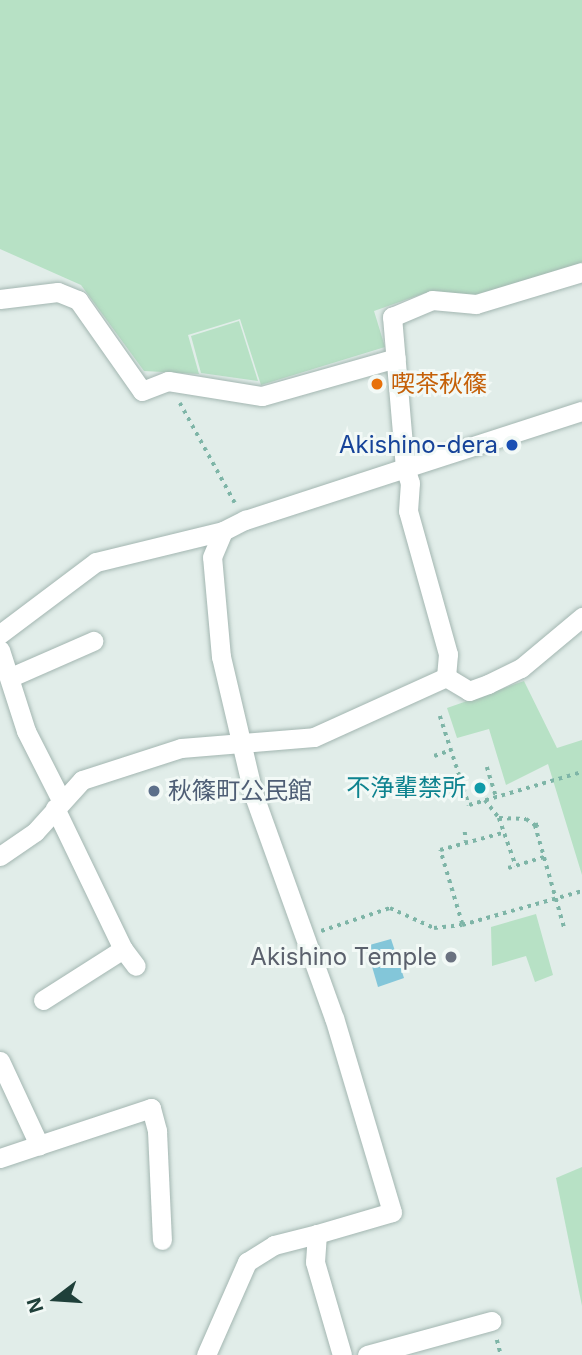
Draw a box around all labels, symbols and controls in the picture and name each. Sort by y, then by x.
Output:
place label: 喫茶秋篠 [391,370,487,398]
marker: 喫茶秋篠 [369,376,385,392]
place label: Akishino-dera [339,431,498,459]
marker: Akishino-dera [504,437,520,453]
place label: 不浄輩禁所 [346,774,466,802]
place label: 秋篠町公民館 [168,777,312,805]
marker: 不浄輩禁所 [472,780,488,796]
marker: 秋篠町公民館 [146,783,162,799]
place label: Akishino Temple [250,943,437,971]
marker: Akishino Temple [443,949,459,965]
north arrow [21,1264,91,1334]
text: N [22,1295,49,1316]

